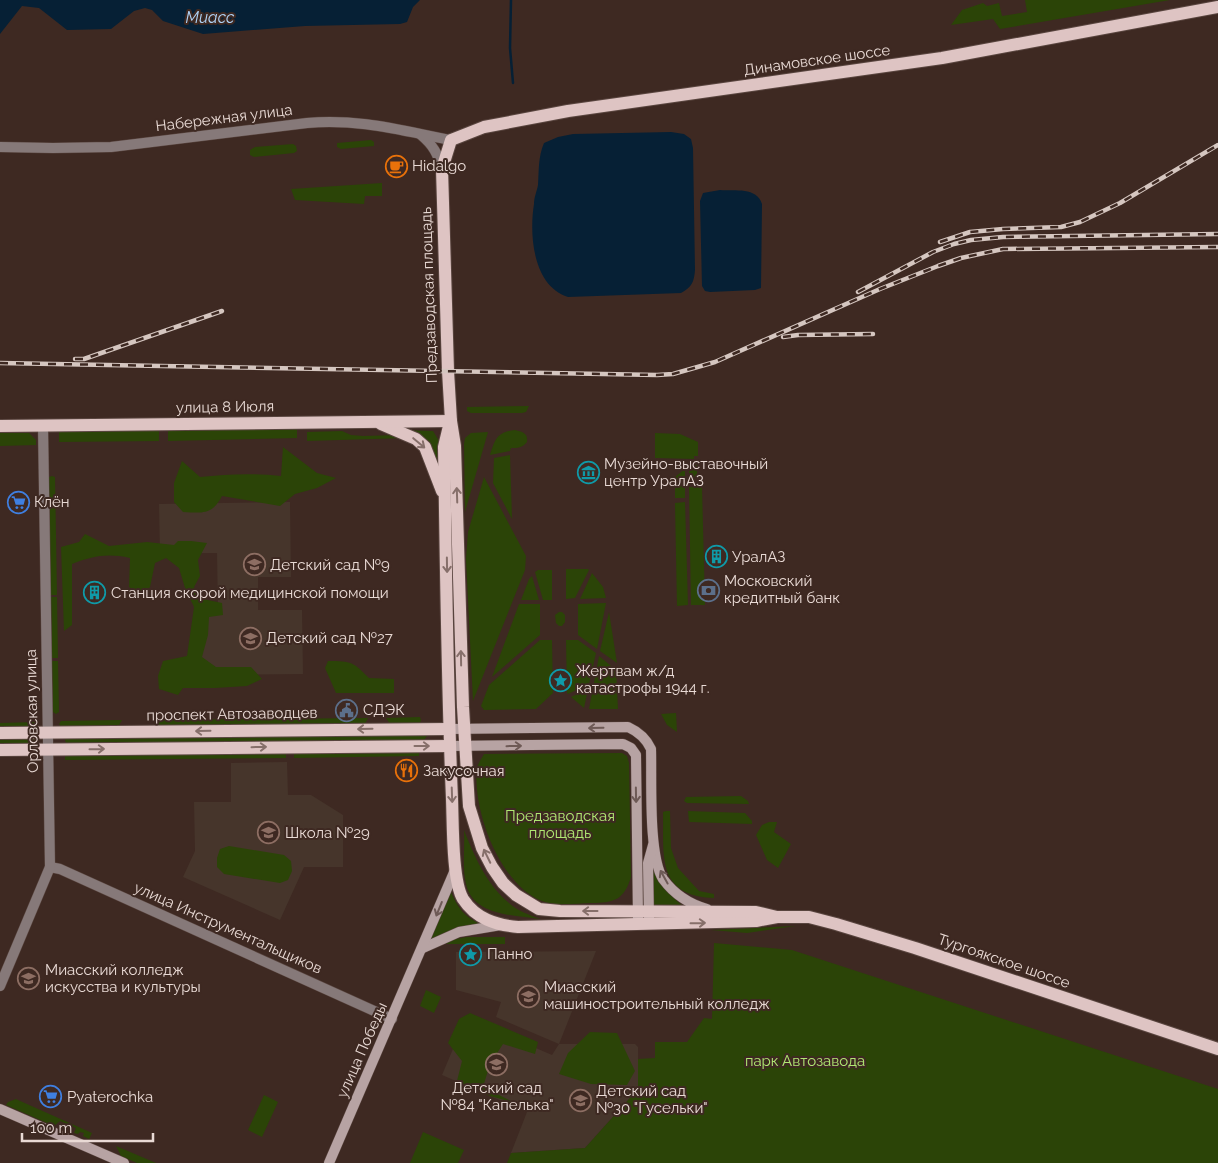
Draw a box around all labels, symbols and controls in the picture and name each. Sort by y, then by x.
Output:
water label: Миасс [186,8,235,27]
street label: Динамовское шоссе [743,41,892,79]
street label: Набережная улица [155,101,293,135]
cafe icon: Hidalgo [384,154,408,178]
place label: Hidalgo [412,157,466,175]
street label: Предзаводская площадь [417,206,441,384]
street label: улица 8 Июля [176,397,274,417]
one-way arrow [413,438,426,449]
place label: Музейно-выставочный центр УралАЗ [604,455,768,490]
museum icon: Музейно-выставочный центр УралАЗ [576,461,600,485]
one-way arrow [452,487,462,504]
supermarket icon: Клён [6,490,30,514]
place label: Клён [34,493,70,511]
building icon: УралАЗ [704,545,728,569]
place label: УралАЗ [732,548,785,566]
school or university icon: Детский сад №9 [242,553,266,577]
place label: Детский сад №9 [270,556,390,574]
one-way arrow [442,557,451,573]
place label: Московский кредитный банк [724,572,840,607]
bank icon: Московский кредитный банк [696,578,720,602]
building icon: Станция скорой медицинской помощи [83,581,107,605]
place label: Станция скорой медицинской помощи [111,584,389,602]
school or university icon: Детский сад №27 [238,626,262,650]
place label: Детский сад №27 [266,629,393,647]
street label: Орловская улица [22,649,42,773]
one-way arrow [457,651,466,667]
place label: Жертвам ж/д катастрофы 1944 г. [576,662,709,697]
place icon: Жертвам ж/д катастрофы 1944 г. [548,668,572,692]
public building icon: СДЭК [335,698,359,722]
place label: СДЭК [363,701,405,719]
street label: проспект Автозаводцев [146,704,318,724]
one-way arrow [588,723,604,733]
one-way arrow [358,724,374,734]
one-way arrow [195,726,212,736]
one-way arrow [413,741,429,751]
one-way arrow [505,741,521,751]
one-way arrow [250,742,267,752]
one-way arrow [88,744,104,754]
restaurant icon: Закусочная [395,759,419,783]
place label: Закусочная [423,762,505,780]
one-way arrow [447,786,457,803]
one-way arrow [631,786,641,803]
park label: Предзаводская площадь [505,807,615,842]
school or university icon: Школа №29 [257,821,281,845]
place label: Школа №29 [285,824,370,842]
one-way arrow [482,849,492,864]
one-way arrow [659,870,669,885]
street label: улица Инструментальщиков [131,878,325,978]
one-way arrow [434,901,443,916]
one-way arrow [582,906,598,916]
one-way arrow [689,918,705,928]
street label: Тургоякское шоссе [935,930,1073,992]
place icon: Панно [459,942,483,966]
place label: Панно [487,945,532,963]
place label: Миасский колледж искусства и культуры [45,961,201,996]
school or university icon: Миасский колледж искусства и культуры [17,967,41,991]
place label: Миасский машиностроительный колледж [544,978,770,1013]
school or university icon: Миасский машиностроительный колледж [516,984,540,1008]
street label: улица Победы [333,999,391,1101]
park label: парк Автозавода [745,1052,865,1070]
school or university icon: Детский сад №84 "Капелька" [485,1053,509,1077]
place label: Детский сад №84 "Капелька" [440,1079,554,1114]
place label: Детский сад №30 "Гусельки" [596,1082,708,1117]
supermarket icon: Pyaterochka [39,1085,63,1109]
place label: Pyaterochka [67,1088,153,1106]
school or university icon: Детский сад №30 "Гусельки" [568,1088,592,1112]
scale bar [22,1110,154,1142]
text: 100 m [30,1119,72,1137]

